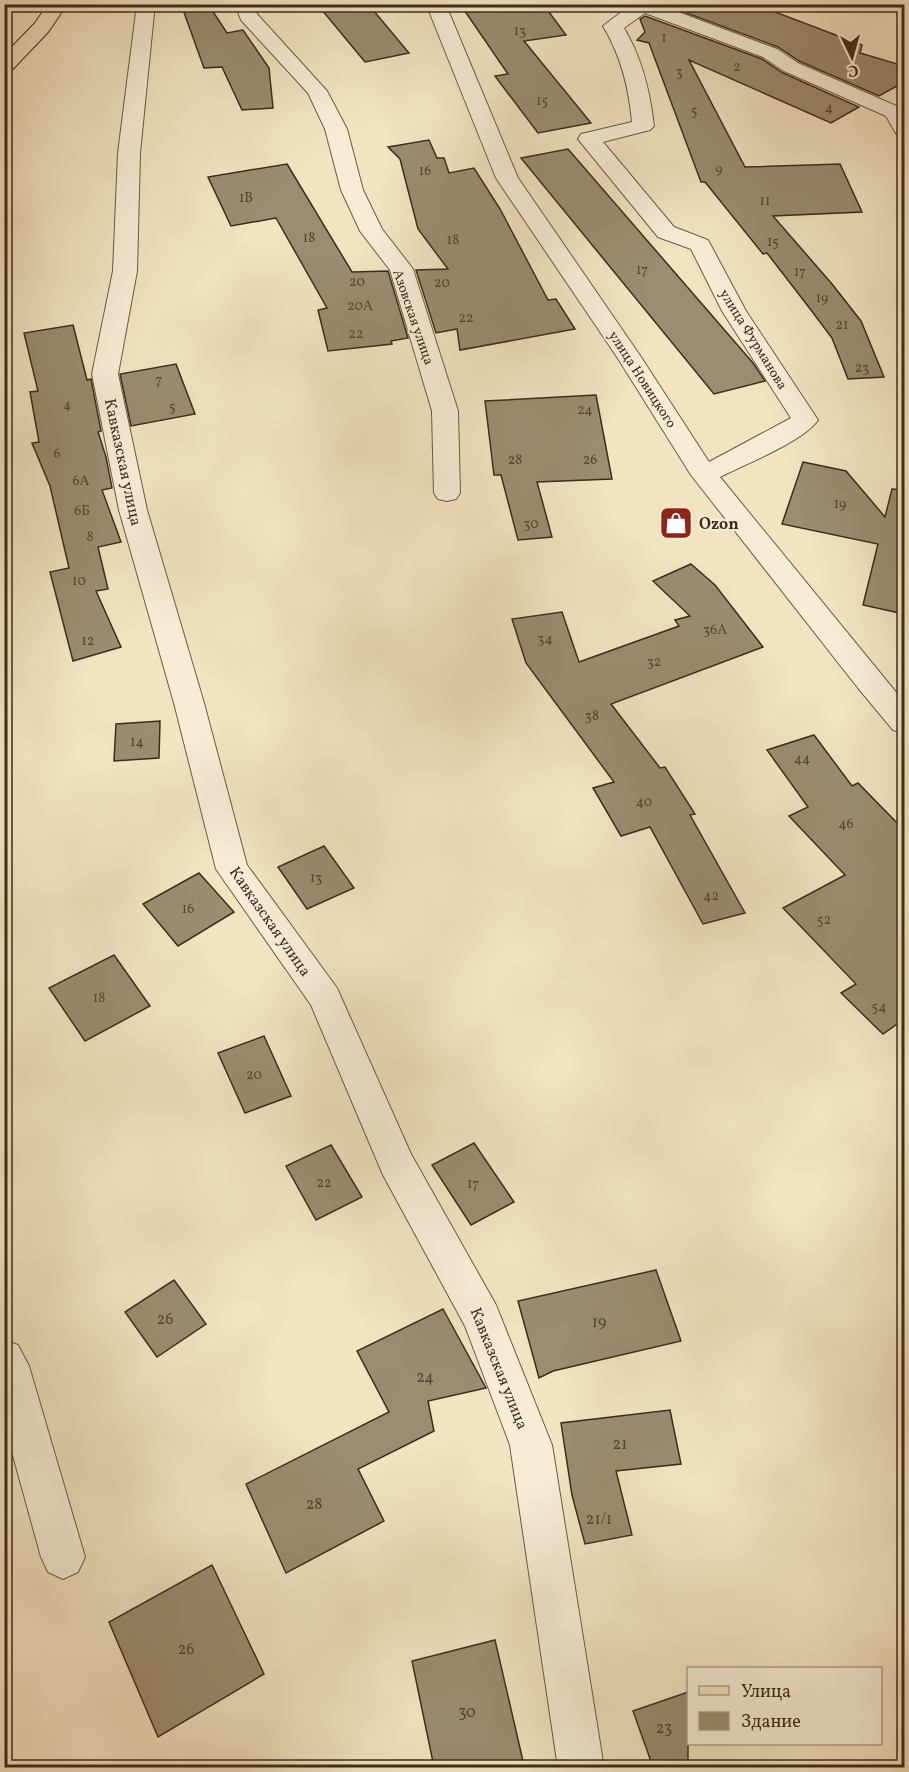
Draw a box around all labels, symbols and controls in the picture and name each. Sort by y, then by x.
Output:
house number: 13 [514,22,526,41]
north arrow [822,27,882,87]
house number: 1 [661,29,667,48]
house number: 2 [733,58,741,77]
text: С [847,59,859,81]
house number: 3 [675,63,683,82]
house number: 15 [536,92,548,111]
house number: 4 [825,99,833,118]
house number: 5 [691,102,697,121]
house number: 9 [715,160,723,179]
house number: 16 [419,162,431,181]
house number: 1В [239,189,253,208]
house number: 11 [760,192,770,211]
house number: 18 [303,229,315,248]
house number: 18 [447,231,459,250]
house number: 15 [767,233,779,252]
house number: 17 [636,261,648,280]
house number: 17 [794,263,806,282]
street label: Азовская улица [387,267,438,368]
house number: 20 [349,273,365,292]
house number: 20 [434,274,450,293]
street label: улица Фурманова [714,286,791,394]
house number: 19 [816,289,828,308]
house number: 20А [347,297,373,316]
house number: 22 [458,309,474,328]
house number: 21 [836,316,848,335]
house number: 22 [348,325,364,344]
street label: улица Новицкого [603,328,680,432]
house number: 23 [855,359,869,378]
house number: 7 [156,371,163,390]
house number: 4 [63,396,71,415]
street label: Кавказская улица [98,397,146,528]
house number: 5 [169,398,175,417]
house number: 24 [577,401,593,420]
house number: 6 [53,445,61,464]
house number: 28 [508,451,522,470]
house number: 26 [583,451,597,470]
house number: 6А [73,472,90,491]
house number: 19 [834,495,846,514]
house number: 6Б [74,502,90,521]
shop icon: Ozon [658,505,694,541]
place label: Ozon [699,514,739,536]
house number: 30 [523,515,539,534]
house number: 8 [86,528,94,547]
house number: 10 [72,572,86,591]
house number: 36А [703,621,727,640]
house number: 34 [537,630,553,649]
house number: 12 [82,632,94,651]
house number: 32 [647,653,661,672]
house number: 38 [585,707,599,726]
house number: 14 [130,733,144,752]
house number: 44 [794,750,810,769]
house number: 40 [636,793,652,812]
house number: 46 [838,815,854,834]
street label: Кавказская улица [223,863,316,982]
house number: 13 [310,869,322,888]
house number: 42 [703,887,719,906]
house number: 16 [182,900,194,919]
house number: 52 [817,911,831,930]
house number: 18 [93,989,105,1008]
house number: 54 [871,998,887,1017]
house number: 20 [246,1066,262,1085]
house number: 22 [316,1174,332,1193]
house number: 17 [467,1175,479,1194]
street label: Кавказская улица [464,1305,533,1433]
house number: 26 [157,1309,173,1331]
house number: 19 [592,1312,606,1334]
house number: 24 [416,1367,434,1389]
house number: 21 [613,1434,627,1456]
house number: 28 [306,1494,322,1516]
house number: 21/1 [586,1509,612,1531]
house number: 26 [178,1639,194,1661]
legend [687,1667,882,1745]
text: Улица [741,1680,791,1705]
house number: 30 [458,1702,476,1724]
text: Здание [741,1710,801,1735]
house number: 23 [656,1718,672,1740]

